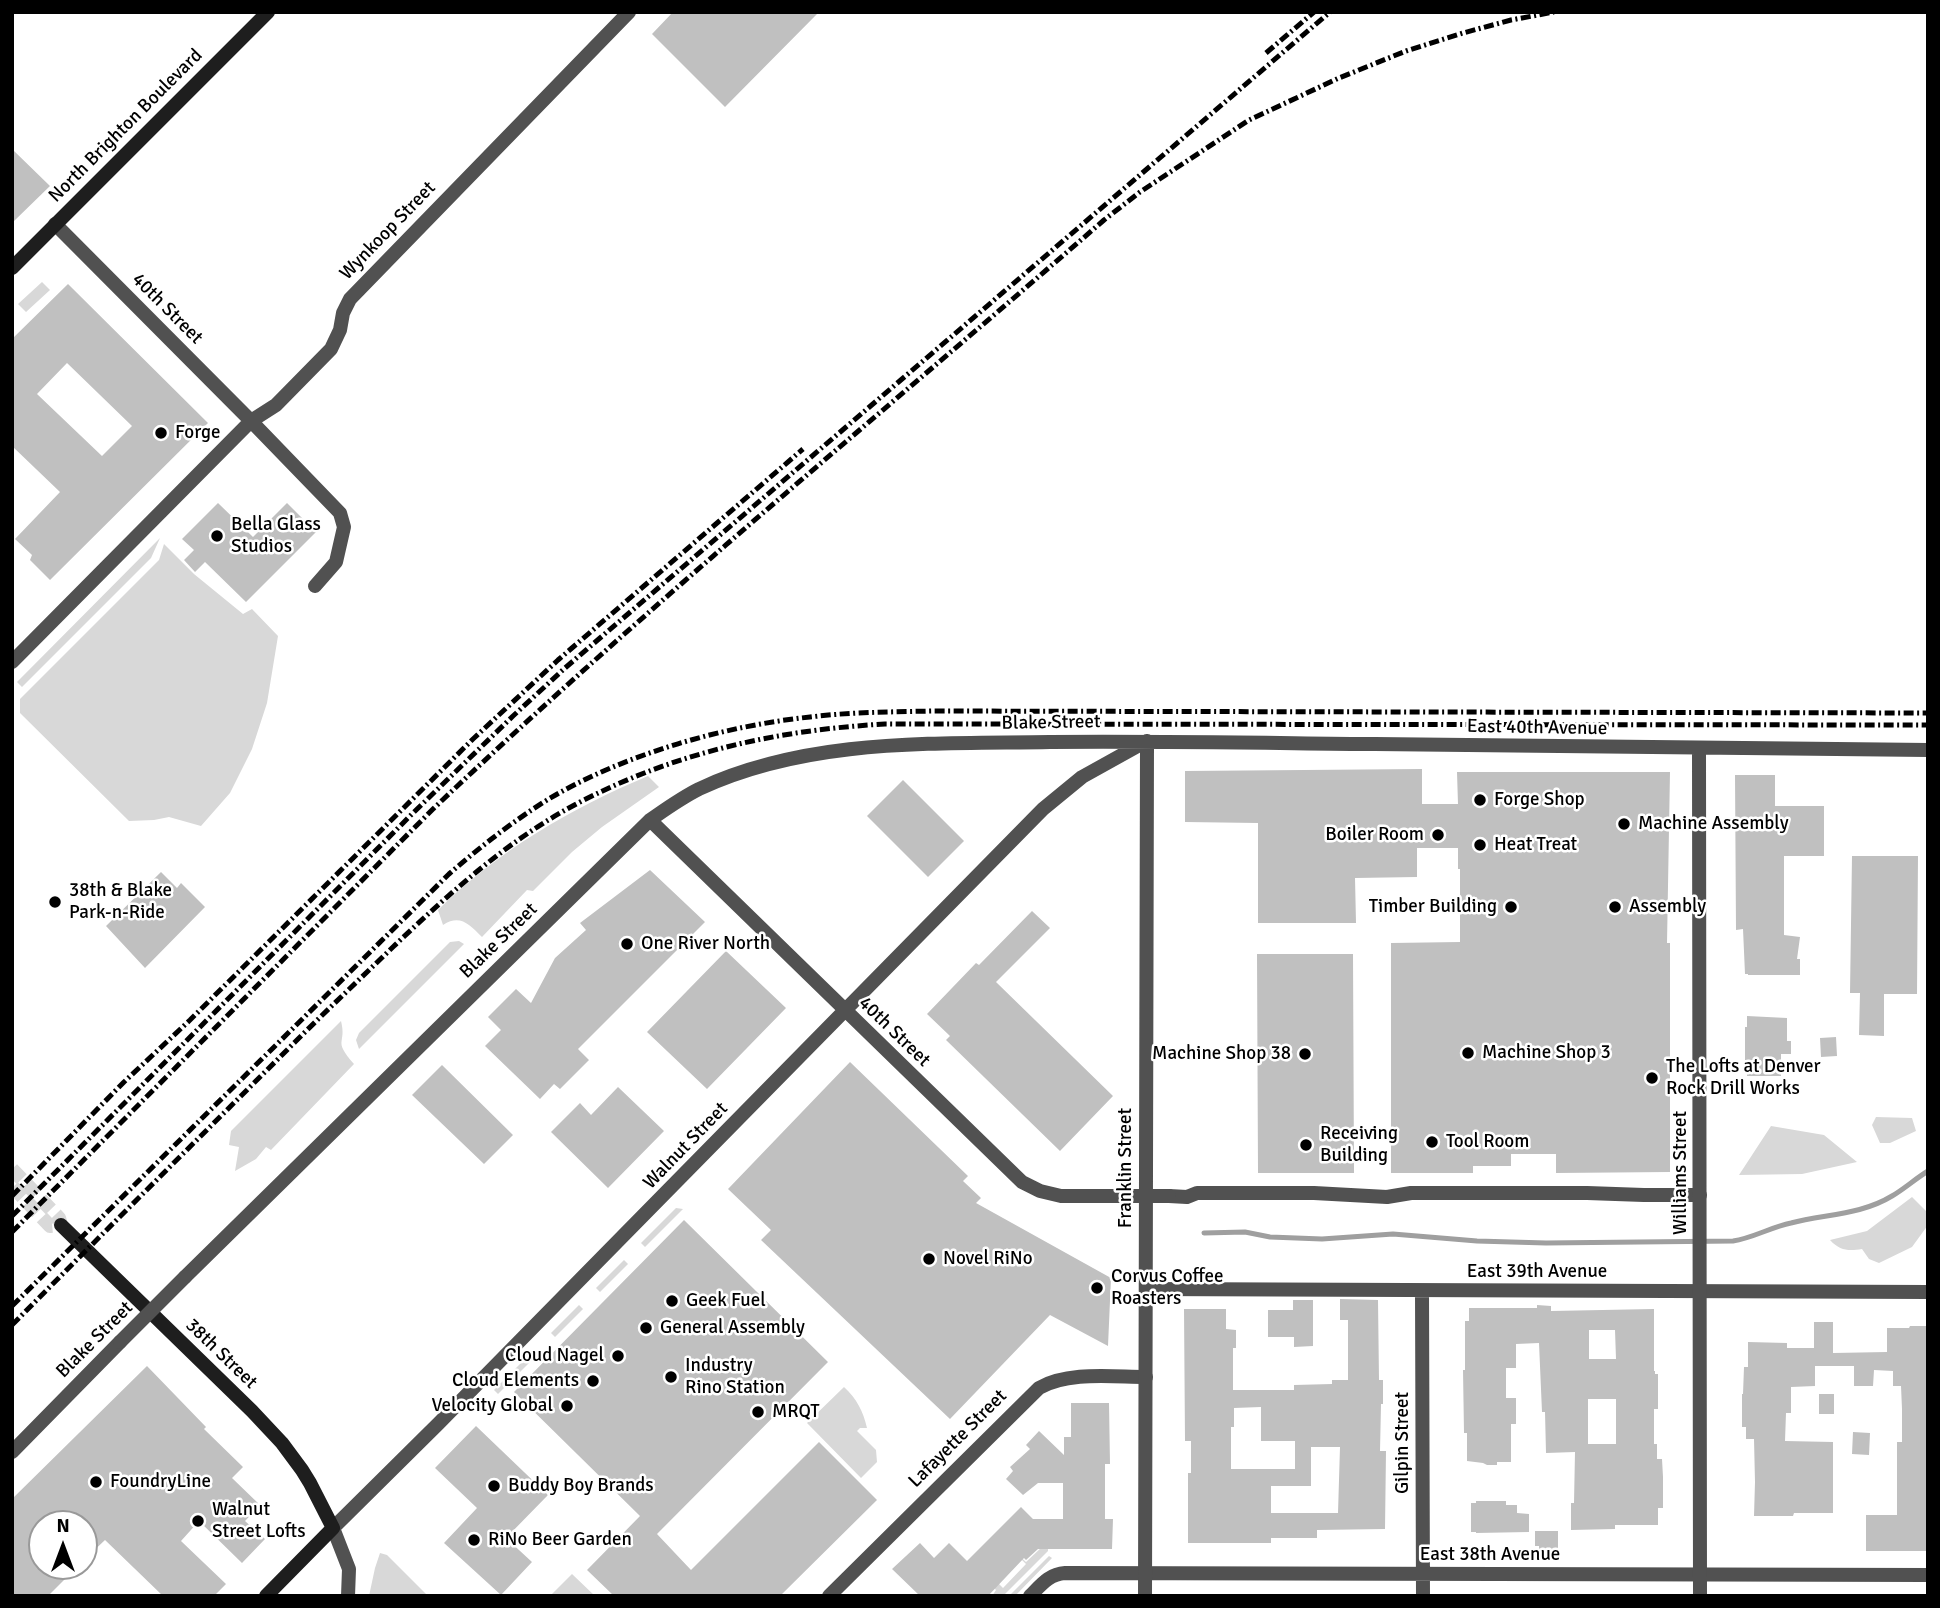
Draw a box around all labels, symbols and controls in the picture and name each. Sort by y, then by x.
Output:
street label: North Brighton Boulevard [44,44,208,208]
street label: Wynkoop Street [335,177,441,285]
street label: 40th Street [127,269,207,349]
place label: Forge [175,422,221,444]
marker: Forge [153,425,169,441]
place label: Bella Glass Studios [231,514,321,558]
marker: Bella Glass Studios [209,528,225,544]
street label: Blake Street [1001,711,1101,735]
street label: East 40th Avenue [1467,715,1607,741]
place label: Forge Shop [1494,789,1585,811]
marker: Forge Shop [1472,792,1488,808]
place label: Machine Assembly [1638,813,1789,835]
marker: Machine Assembly [1616,816,1632,832]
place label: Boiler Room [1325,824,1424,846]
marker: Boiler Room [1430,827,1446,843]
place label: Heat Treat [1494,834,1577,856]
marker: Heat Treat [1472,837,1488,853]
place label: 38th & Blake Park-n-Ride [69,880,172,924]
marker: 38th & Blake Park-n-Ride [47,894,63,910]
place label: Timber Building [1369,896,1497,918]
place label: Assembly [1629,896,1706,918]
street label: Blake Street [455,898,543,984]
marker: Timber Building [1503,899,1519,915]
marker: Assembly [1607,899,1623,915]
place label: One River North [641,933,770,955]
marker: One River North [619,936,635,952]
street label: 40th Street [853,992,935,1072]
place label: Machine Shop 3 [1482,1042,1611,1064]
place label: Machine Shop 38 [1152,1043,1291,1065]
marker: Machine Shop 3 [1460,1045,1476,1061]
marker: Machine Shop 38 [1297,1046,1313,1062]
place label: The Lofts at Denver Rock Drill Works [1666,1056,1821,1100]
marker: The Lofts at Denver Rock Drill Works [1644,1070,1660,1086]
street label: Walnut Street [639,1098,733,1194]
street label: Franklin Street [1115,1108,1137,1228]
street label: Williams Street [1670,1111,1692,1235]
place label: Receiving Building [1320,1123,1398,1167]
place label: Tool Room [1446,1131,1529,1153]
marker: Tool Room [1424,1134,1440,1150]
marker: Receiving Building [1298,1137,1314,1153]
place label: Novel RiNo [943,1248,1033,1270]
marker: Novel RiNo [921,1251,937,1267]
street label: East 39th Avenue [1467,1261,1607,1283]
place label: Corvus Coffee Roasters [1111,1266,1223,1310]
marker: Corvus Coffee Roasters [1089,1280,1105,1296]
place label: Geek Fuel [686,1290,766,1312]
marker: Geek Fuel [664,1293,680,1309]
street label: Blake Street [52,1297,138,1383]
street label: 38th Street [180,1314,262,1394]
place label: General Assembly [660,1317,805,1339]
marker: General Assembly [638,1320,654,1336]
place label: Cloud Nagel [505,1345,604,1367]
marker: Cloud Nagel [610,1348,626,1364]
place label: Industry Rino Station [685,1355,785,1399]
marker: Industry Rino Station [663,1369,679,1385]
place label: Cloud Elements [452,1370,579,1392]
marker: Cloud Elements [585,1373,601,1389]
street label: Lafayette Street [904,1385,1012,1493]
street label: Gilpin Street [1392,1392,1414,1494]
place label: Velocity Global [432,1395,553,1417]
marker: Velocity Global [559,1398,575,1414]
place label: MRQT [772,1401,820,1423]
marker: MRQT [750,1404,766,1420]
place label: FoundryLine [110,1471,211,1493]
marker: FoundryLine [88,1474,104,1490]
place label: Buddy Boy Brands [508,1475,654,1497]
marker: Buddy Boy Brands [486,1478,502,1494]
place label: Walnut Street Lofts [212,1499,306,1543]
north arrow [28,1510,98,1580]
marker: Walnut Street Lofts [190,1513,206,1529]
text: N [56,1514,70,1538]
place label: RiNo Beer Garden [488,1529,632,1551]
marker: RiNo Beer Garden [466,1532,482,1548]
street label: East 38th Avenue [1420,1544,1560,1566]

